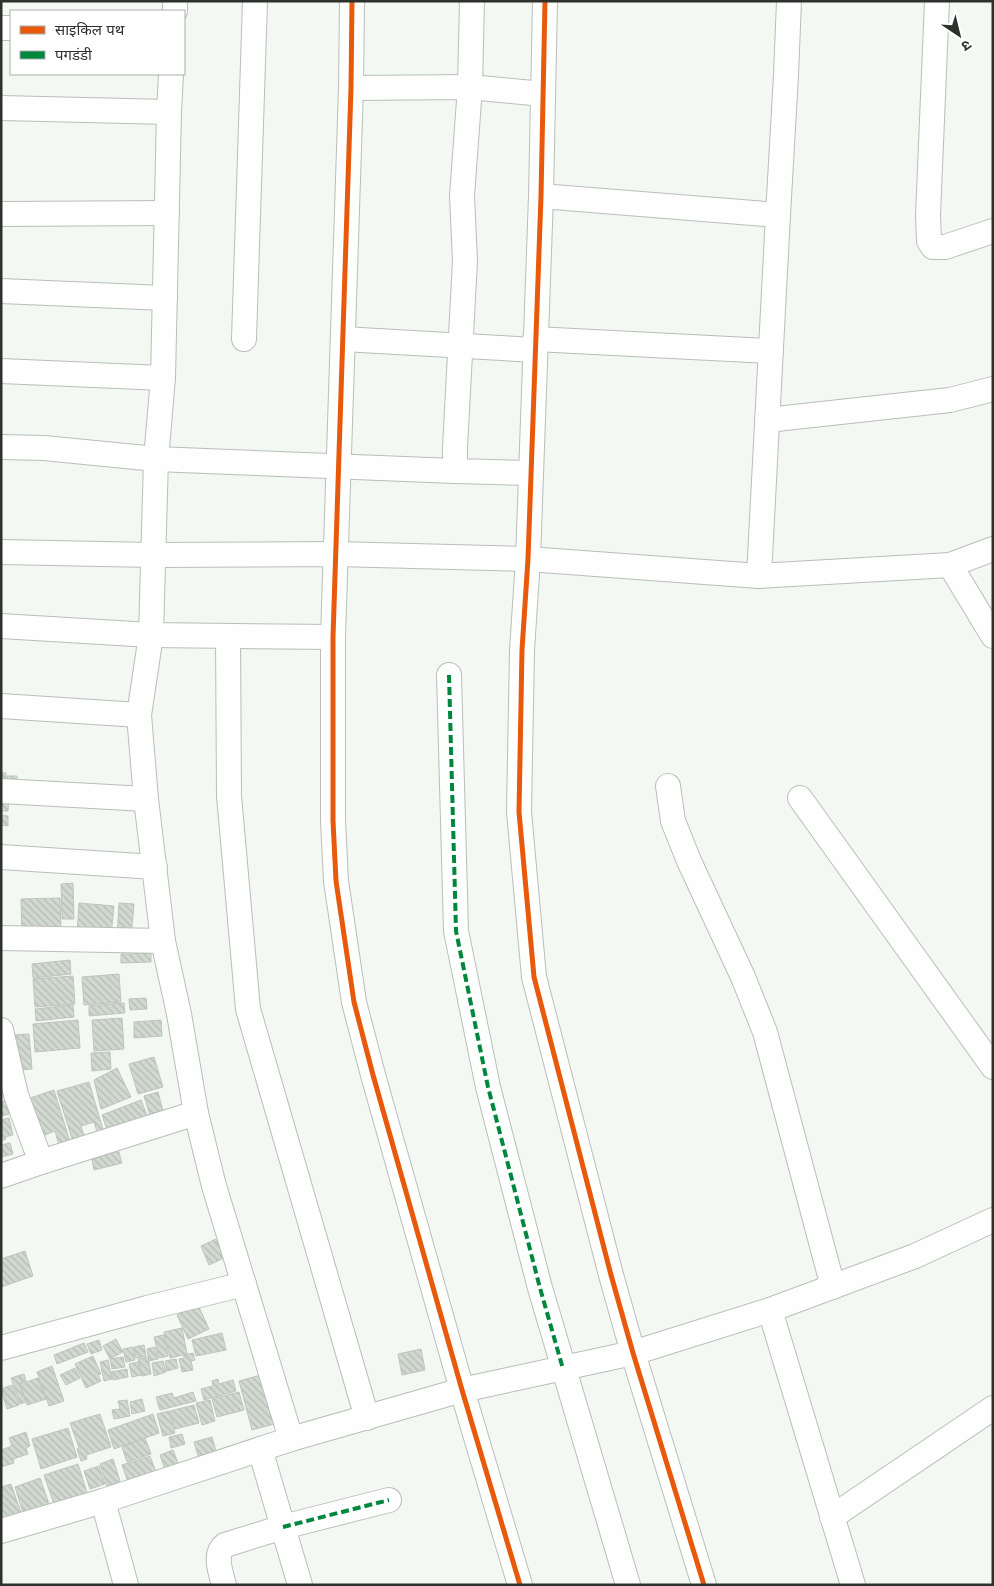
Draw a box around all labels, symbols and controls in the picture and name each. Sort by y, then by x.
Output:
legend [10,10,185,75]
north arrow [934,10,984,60]
text: साइकिल पथ [55,21,125,38]
text: उ [958,37,974,55]
text: पगडंडी [55,46,93,63]

